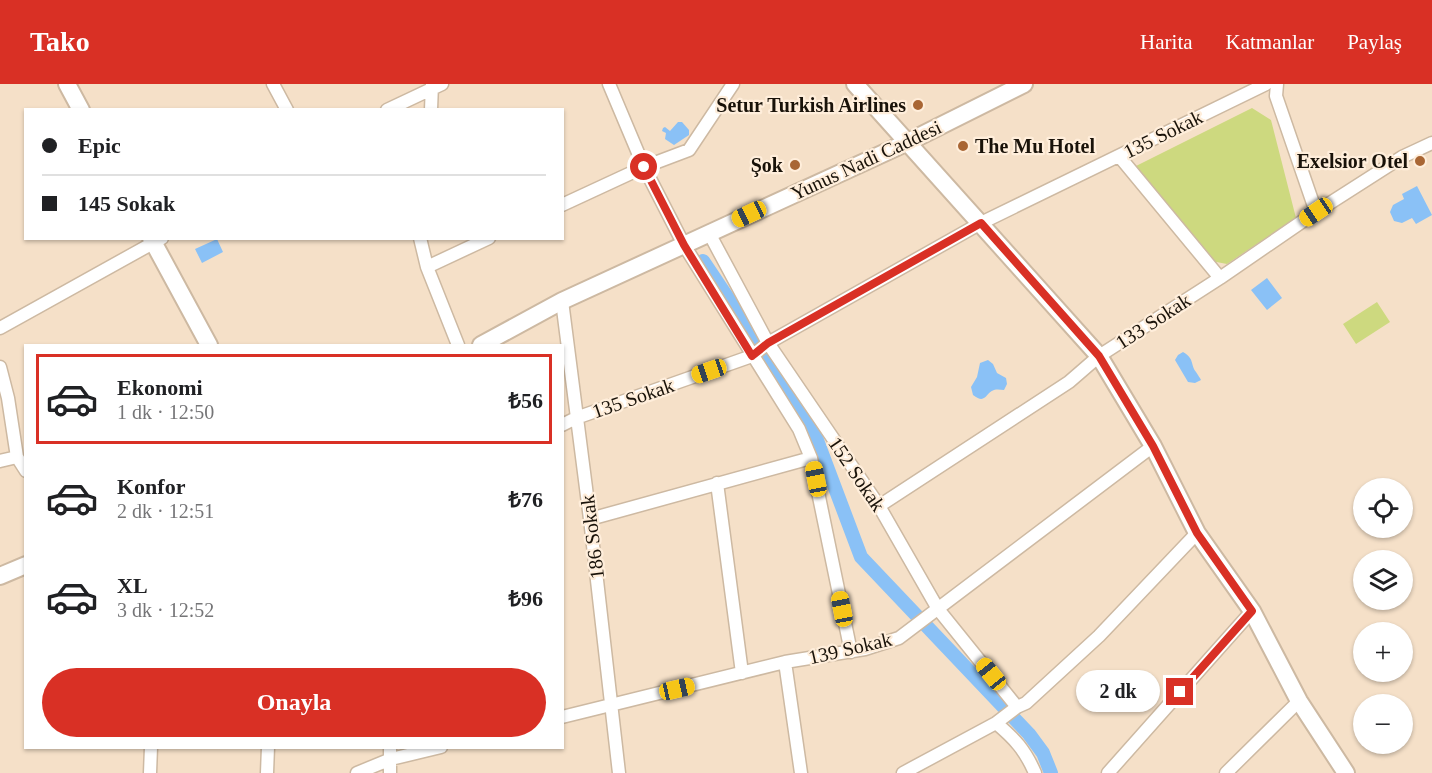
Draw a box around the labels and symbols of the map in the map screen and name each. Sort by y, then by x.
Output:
place label: Setur Turkish Airlines [716,94,906,116]
marker: Setur Turkish Airlines [911,98,925,112]
street label: 135 Sokak [1120,105,1206,163]
street label: Yunus Nadi Caddesi [787,115,945,204]
place label: The Mu Hotel [975,135,1095,157]
marker: The Mu Hotel [956,139,970,153]
place label: Exelsior Otel [1297,150,1408,172]
route start [630,153,657,180]
place label: Şok [751,154,784,177]
marker: Exelsior Otel [1413,154,1427,168]
marker: Şok [788,158,802,172]
car [1296,194,1336,230]
car [729,198,769,230]
street label: 133 Sokak [1111,289,1195,353]
car [689,357,729,385]
street label: 135 Sokak [589,374,677,422]
street label: 152 Sokak [824,433,890,515]
car [804,460,828,498]
street label: 186 Sokak [576,493,608,581]
car [830,590,854,628]
street label: 139 Sokak [806,628,894,668]
car [973,654,1009,694]
callout: 2 dk [1075,671,1159,713]
car [657,676,697,702]
route end [1166,678,1193,705]

